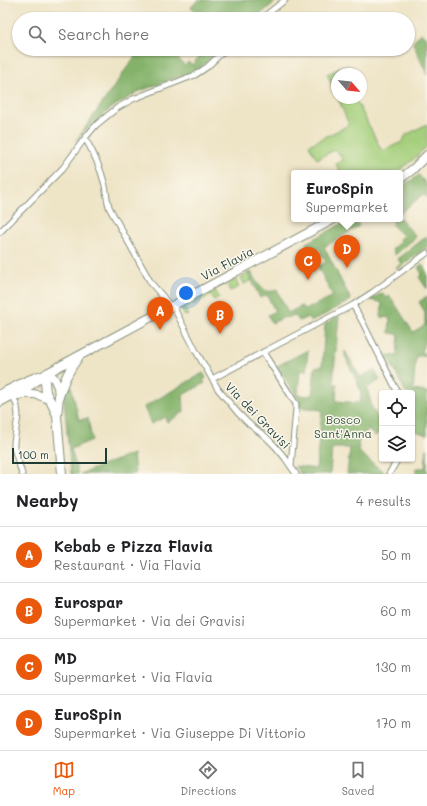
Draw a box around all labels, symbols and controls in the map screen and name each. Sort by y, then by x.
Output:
search box [12,12,415,56]
icon: search [26,23,48,45]
text: Search here [58,24,149,44]
north arrow [331,68,367,104]
popup [291,170,403,222]
text: EuroSpin [306,178,373,198]
text: Supermarket [306,198,388,215]
pin: D [334,235,360,268]
street label: Via Flavia [198,242,256,284]
pin: C [295,247,321,280]
your location [176,283,196,303]
pin: A [147,297,173,330]
pin: B [207,301,233,334]
street label: Via dei Gravisi [222,378,294,452]
map controls [379,390,415,462]
button: locate [379,390,415,426]
park label: Bosco Sant'Anna [314,411,372,441]
button: layers [379,426,415,462]
scale bar [12,446,107,465]
text: 100 m [18,447,49,462]
text: Nearby [16,489,78,511]
text: 4 results [356,492,411,509]
text: Kebab e Pizza Flavia [54,536,213,556]
text: A [24,546,34,563]
text: 50 m [381,546,411,563]
text: Restaurant · Via Flavia [54,556,201,573]
text: Eurospar [54,592,123,612]
text: B [25,602,33,619]
text: 60 m [381,602,411,619]
text: Supermarket · Via dei Gravisi [54,612,245,629]
text: MD [54,648,77,668]
text: C [24,658,34,675]
text: 130 m [375,658,411,675]
text: Supermarket · Via Flavia [54,668,213,685]
text: EuroSpin [54,704,122,724]
text: D [24,714,34,731]
text: 170 m [375,714,411,731]
text: Supermarket · Via Giuseppe Di Vittorio [54,724,305,741]
tab: Map [53,759,75,798]
tab: Directions [180,759,236,798]
tab: Saved [342,759,374,798]

